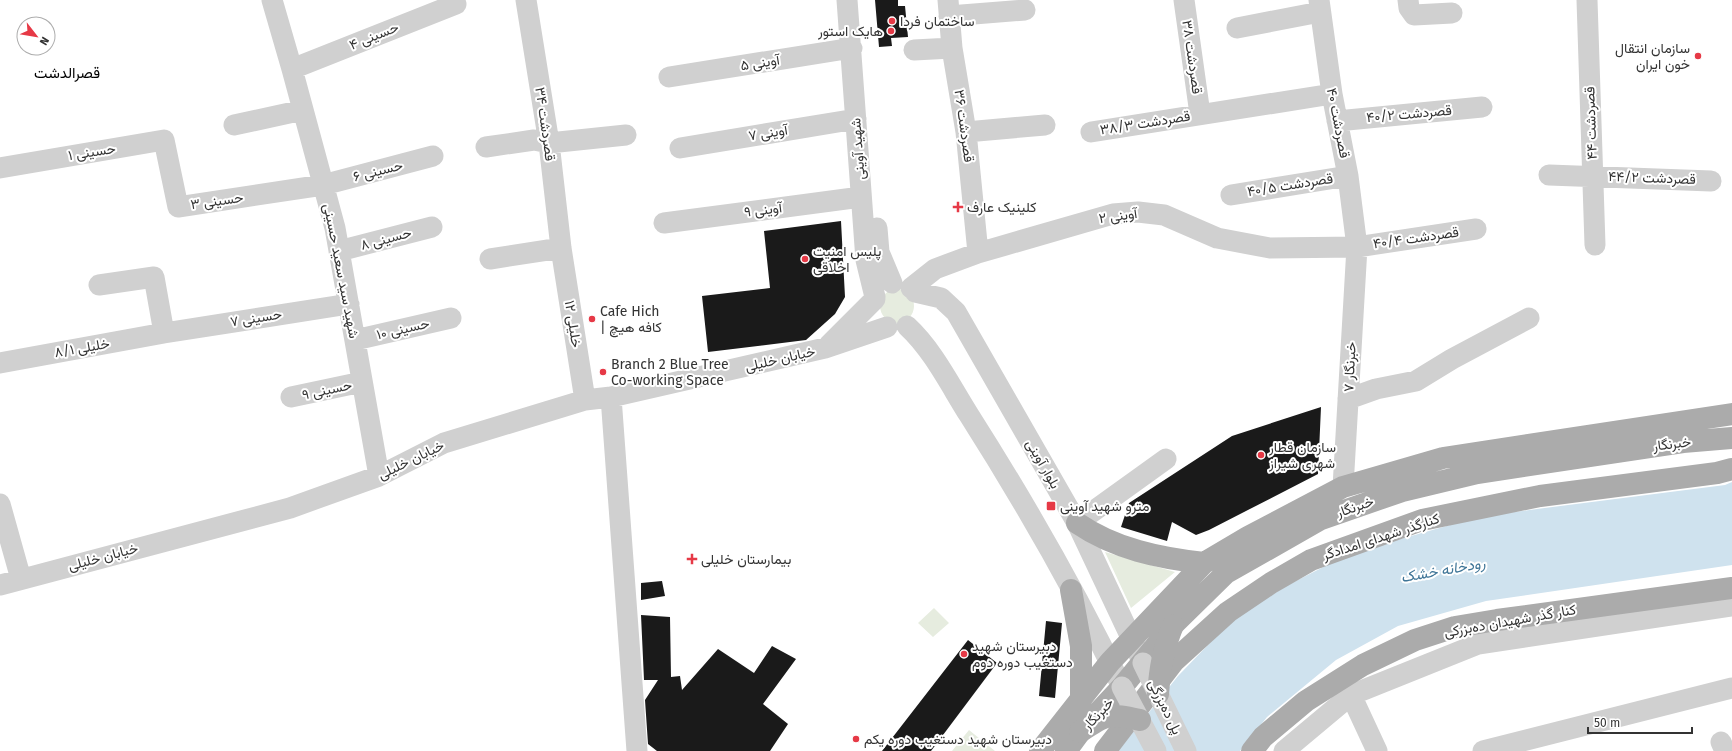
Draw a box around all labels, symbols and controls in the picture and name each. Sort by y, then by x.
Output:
place label: ساختمان فردا [900,13,975,30]
north arrow [16,16,56,56]
marker: ساختمان فردا [887,16,897,26]
street label: ۴ حسینی [347,18,401,54]
street label: ۳۸ قصردشت [1178,19,1206,95]
place label: هایک استور [817,23,883,40]
marker: هایک استور [886,26,896,36]
text: N [37,34,52,47]
place label: سازمان انتقال خون ایران [1615,40,1690,73]
street label: ۵ آوینی [739,51,783,74]
marker: سازمان انتقال خون ایران [1693,51,1703,61]
district label: قصرالدشت [34,64,100,82]
street label: قصردشت ۳۴ [531,86,559,162]
street label: ۴۰ قصردشت [1323,86,1353,160]
street label: ۴۴ قصردشت [1581,86,1601,160]
street label: ۳۶ قصردشت [950,89,978,163]
street label: ۴۰/۲ قصردشت [1366,102,1452,126]
street label: ۳۸/۳ قصردشت [1099,107,1191,139]
street label: شهید آوینی [847,118,869,180]
street label: ۷ آوینی [747,121,791,144]
street label: ۱ حسینی [67,140,117,164]
street label: ۶ حسینی [351,157,405,185]
street label: ۴۴/۲ قصردشت [1608,168,1696,188]
street label: ۴۰/۵ قصردشت [1246,170,1334,200]
street label: ۳ حسینی [190,189,244,213]
street label: ۹ آوینی [743,199,785,221]
place label: کلینیک عارف [967,199,1036,216]
marker: کلینیک عارف [952,201,964,213]
street label: شهید سید سعید حسینی [320,202,362,340]
street label: ۲ آوینی [1098,205,1140,227]
street label: ۸ حسینی [359,224,413,254]
street label: ۴۰/۴ قصردشت [1372,224,1460,252]
place label: پلیس امنیت اخلاقی [813,243,881,276]
marker: پلیس امنیت اخلاقی [800,254,810,264]
street label: ۱۲ خلیلی [561,299,585,349]
place label: Cafe Hich | کافه هیچ [600,303,662,338]
street label: ۷ حسینی [229,306,283,330]
marker: Cafe Hich | کافه هیچ [587,314,597,324]
street label: ۱۰ حسینی [375,315,431,343]
street label: ۸/۱ خلیلی [53,335,111,361]
street label: ۷ خبرنگار [1340,341,1360,393]
street label: خیابان خلیلی [743,343,817,375]
place label: Branch 2 Blue Tree Co-working Space [611,356,729,389]
marker: Branch 2 Blue Tree Co-working Space [598,367,608,377]
street label: ۹ حسینی [301,376,353,404]
street label: خبرنگار [1651,433,1692,455]
street label: بلوار آوینی [1022,436,1064,492]
street label: خیابان خلیلی [375,437,447,483]
place label: سازمان قطار شهری شیراز [1268,439,1336,472]
marker: سازمان قطار شهری شیراز [1256,450,1266,460]
street label: خبرنگار [1333,493,1376,522]
place label: مترو شهید آوینی [1060,498,1150,515]
marker: مترو شهید آوینی [1045,500,1057,512]
street label: کنارگذر شهدای امدادگر [1319,510,1442,564]
street label: خیابان خلیلی [66,540,140,574]
place label: بیمارستان خلیلی [701,551,791,568]
marker: بیمارستان خلیلی [686,553,698,565]
water label: رودخانه خشک [1399,554,1487,586]
street label: کنار گذر شهیدان ده‌بزرکی [1443,601,1577,641]
place label: دبیرستان شهید دستغیب دوره دوم [972,638,1073,671]
marker: دبیرستان شهید دستغیب دوره دوم [959,649,969,659]
street label: پل ده‌بزرگی [1143,677,1186,738]
street label: خبرنگار [1078,694,1117,735]
scale bar [1588,709,1692,735]
text: 50 m [1594,716,1620,730]
place label: دبیرستان شهید دستغیب دوره یکم [864,731,1052,748]
marker: دبیرستان شهید دستغیب دوره یکم [851,734,861,744]

